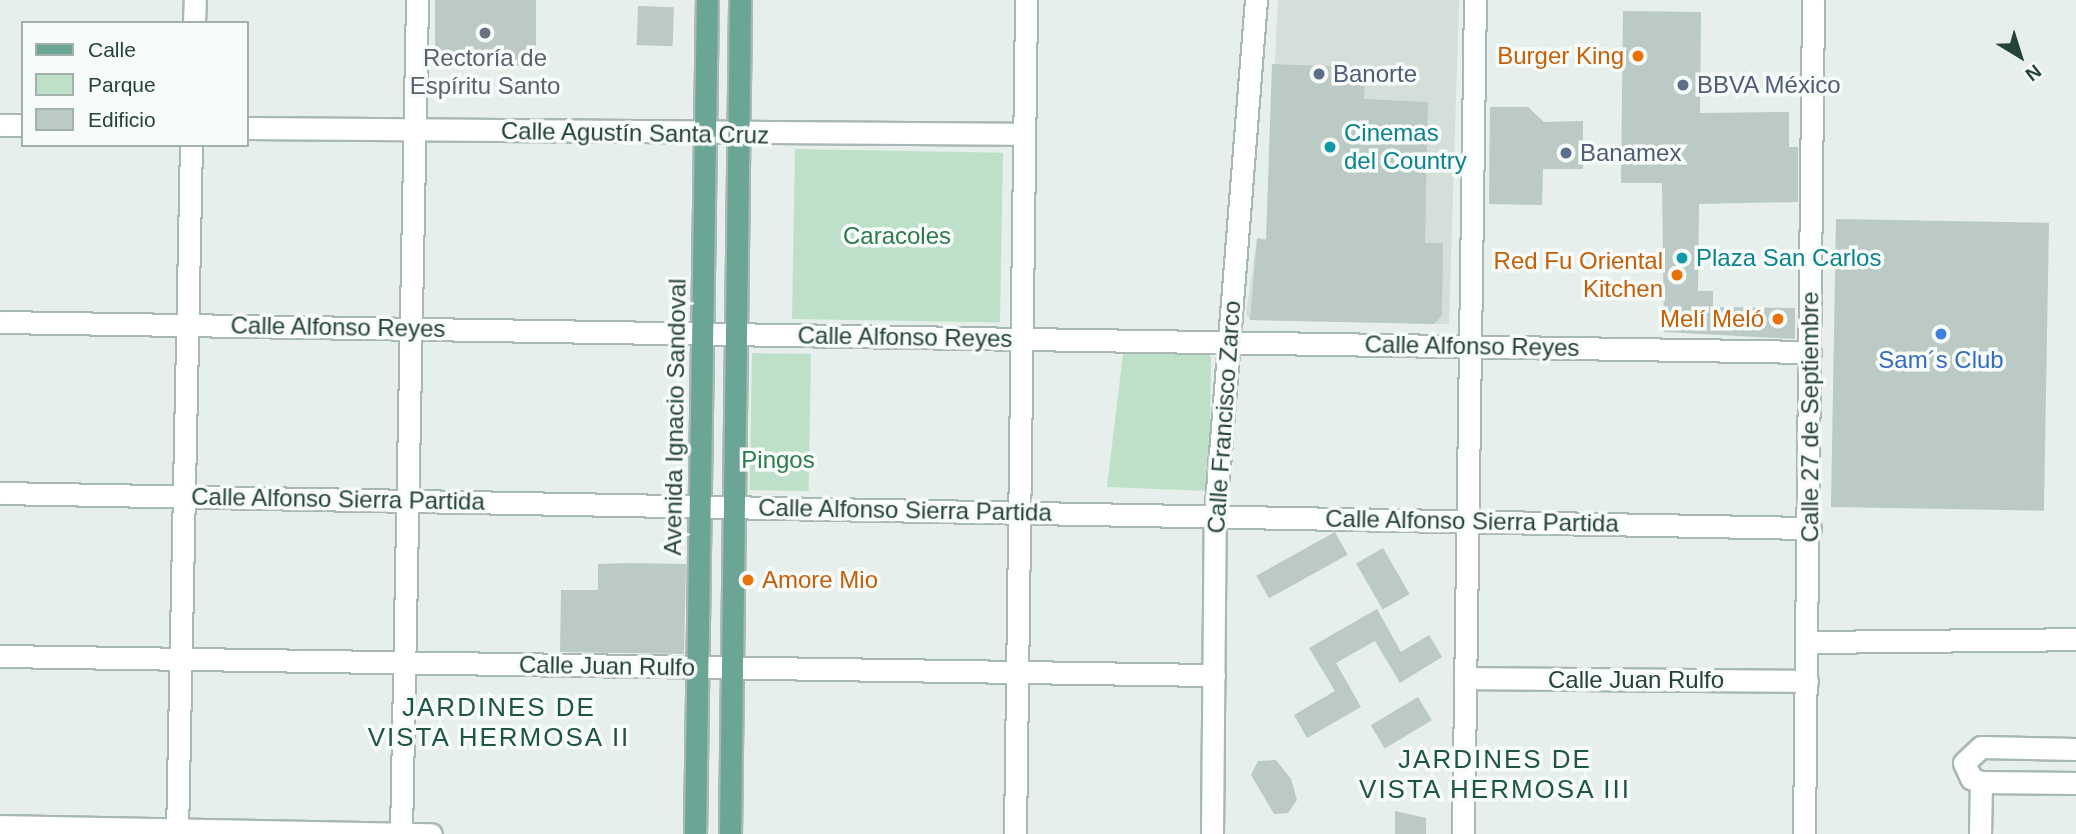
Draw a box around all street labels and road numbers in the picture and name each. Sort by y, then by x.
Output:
street label: Calle Agustín Santa Cruz [500,116,770,150]
street label: Avenida Ignacio Sandoval [658,278,692,556]
street label: Calle 27 de Septiembre [1796,292,1824,542]
street label: Calle Francisco Zarco [1201,300,1247,534]
street label: Calle Alfonso Reyes [230,311,446,343]
street label: Calle Alfonso Reyes [797,321,1013,353]
street label: Calle Alfonso Reyes [1364,330,1580,362]
street label: Calle Alfonso Sierra Partida [190,482,486,516]
street label: Calle Alfonso Sierra Partida [757,493,1053,527]
street label: Calle Alfonso Sierra Partida [1324,504,1620,538]
street label: Calle Juan Rulfo [519,650,695,682]
street label: Calle Juan Rulfo [1548,666,1724,694]

